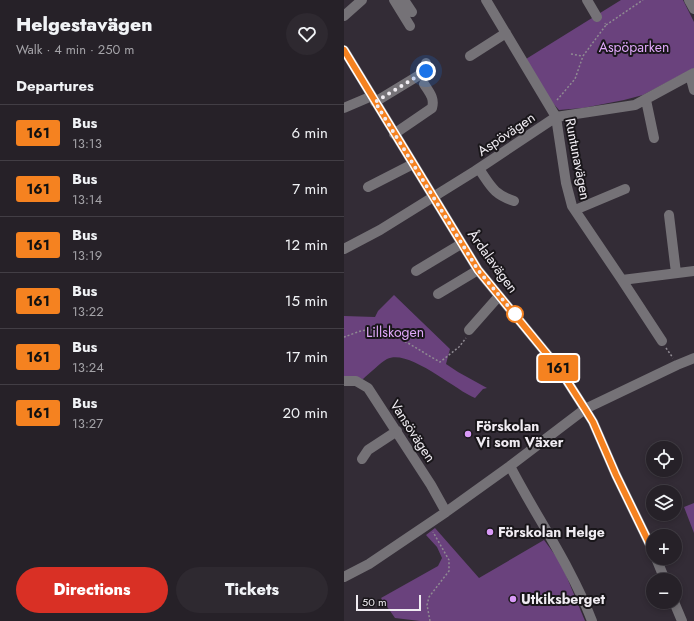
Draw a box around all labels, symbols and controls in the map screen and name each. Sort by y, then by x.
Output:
text: Helgestavägen [16,11,152,38]
button: heart [286,13,328,55]
park label: Aspöparken [599,37,669,57]
text: Walk · 4 min · 250 m [16,40,134,59]
your location [416,61,436,81]
text: Departures [16,75,94,97]
street label: Aspövägen [473,107,539,161]
text: Bus [72,112,97,134]
street label: Runtunavägen [560,116,596,202]
text: 6 min [291,122,328,144]
text: 161 [26,123,50,143]
text: 13:13 [72,134,102,153]
text: Bus [72,168,97,190]
text: 7 min [292,178,328,200]
text: 161 [26,179,50,199]
text: 13:14 [72,190,102,209]
text: Bus [72,224,97,246]
street label: Årdalavägen [463,225,523,297]
text: 12 min [285,234,328,256]
text: 161 [26,235,50,255]
text: 13:19 [72,246,102,265]
text: Bus [72,280,97,302]
text: 15 min [285,290,328,312]
text: 161 [26,291,50,311]
text: 13:22 [72,302,104,321]
unlabelled marker [506,305,524,323]
park label: Lillskogen [366,322,424,342]
text: Bus [72,336,97,358]
text: 17 min [285,346,328,368]
text: 161 [26,347,50,367]
line badge: 161 [535,355,581,381]
text: 13:24 [72,358,104,377]
text: 161 [546,358,570,378]
text: Bus [72,392,97,414]
street label: Vansövägen [385,396,441,466]
text: 20 min [282,402,328,424]
text: 161 [26,403,50,423]
text: 13:27 [72,414,103,433]
place label: Förskolan Vi som Växer [475,416,564,452]
marker: Förskolan Vi som Växer [463,429,473,439]
map controls [646,441,682,609]
button: locate [646,441,682,477]
button: layers [646,485,682,521]
place label: Förskolan Helge [498,522,605,542]
marker: Förskolan Helge [485,527,495,537]
button: + [646,529,682,565]
button: Directions [16,567,168,613]
button: Tickets [176,567,328,613]
button: − [646,573,682,609]
place label: Utkiksberget [521,589,605,609]
scale bar [356,593,421,612]
text: 50 m [362,594,387,610]
marker: Utkiksberget [508,594,518,604]

